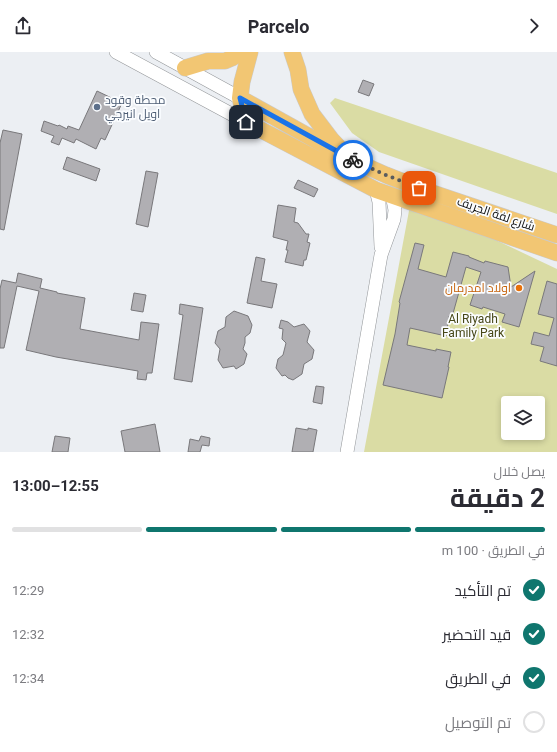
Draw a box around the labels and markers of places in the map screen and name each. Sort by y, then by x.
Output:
place label: محطة وقود اويل انيرجي [105,93,165,124]
marker: محطة وقود اويل انيرجي [92,102,102,112]
pin [229,105,263,139]
pin [402,171,436,205]
place label: اولاد امدرمان [445,281,511,295]
marker: اولاد امدرمان [514,283,524,293]

